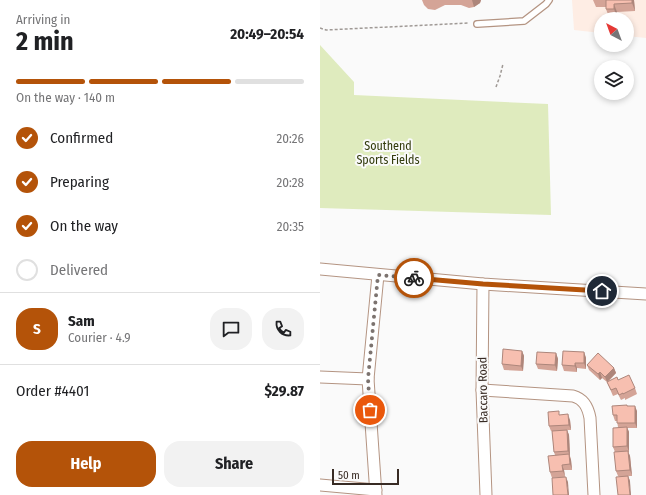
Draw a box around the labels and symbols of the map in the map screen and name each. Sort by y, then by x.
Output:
north arrow [594,12,634,52]
park label: Southend Sports Fields [356,139,420,167]
courier [394,258,434,298]
pin [585,274,619,308]
street label: Baccaro Road [475,357,491,423]
pin [353,393,387,427]
scale bar [332,467,399,486]

